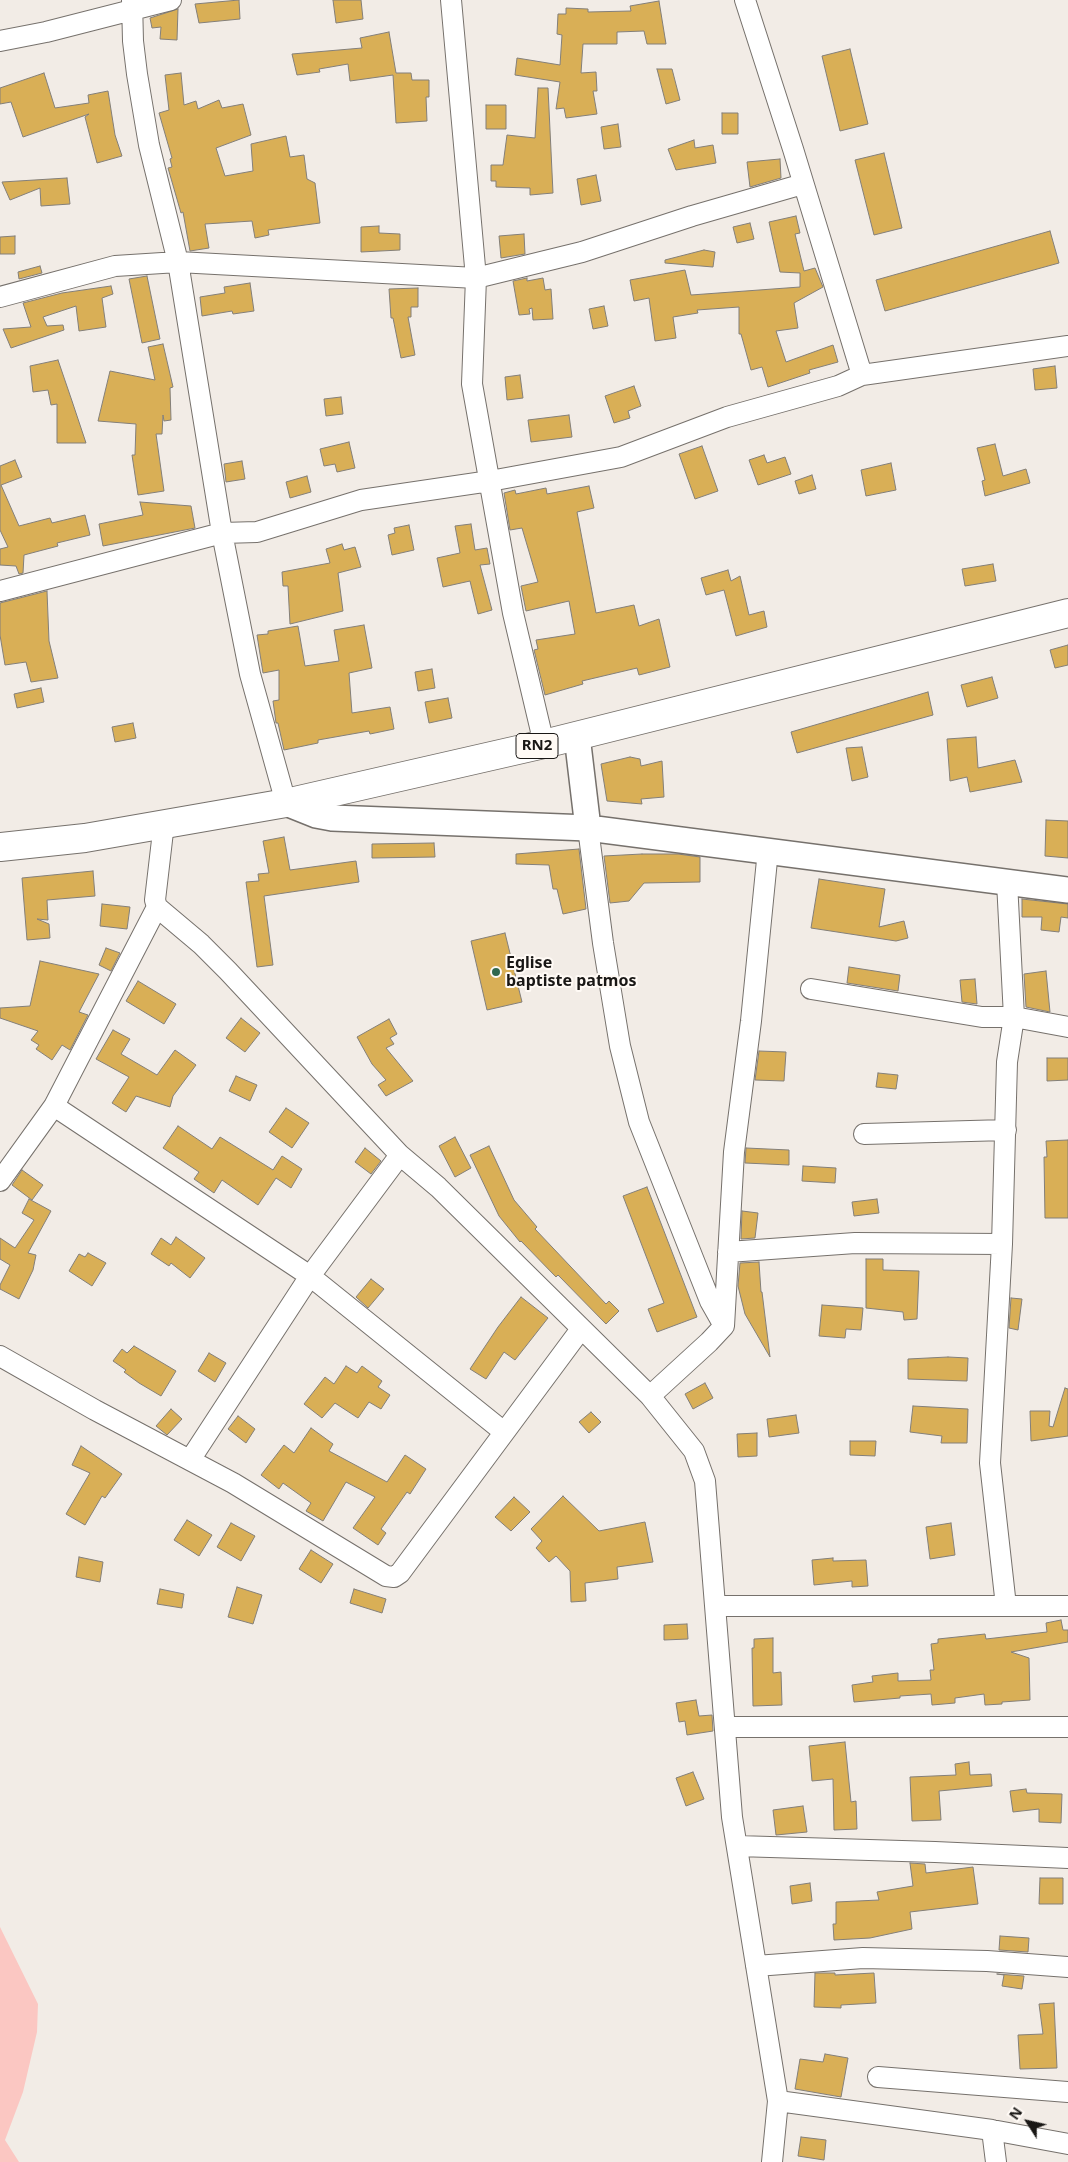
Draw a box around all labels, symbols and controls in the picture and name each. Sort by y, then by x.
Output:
road number: RN2 [516,734,558,758]
place label: Eglise baptiste patmos [506,953,636,991]
marker: Eglise baptiste patmos [490,966,502,978]
north arrow [1003,2097,1053,2147]
text: N [1004,2103,1026,2123]

